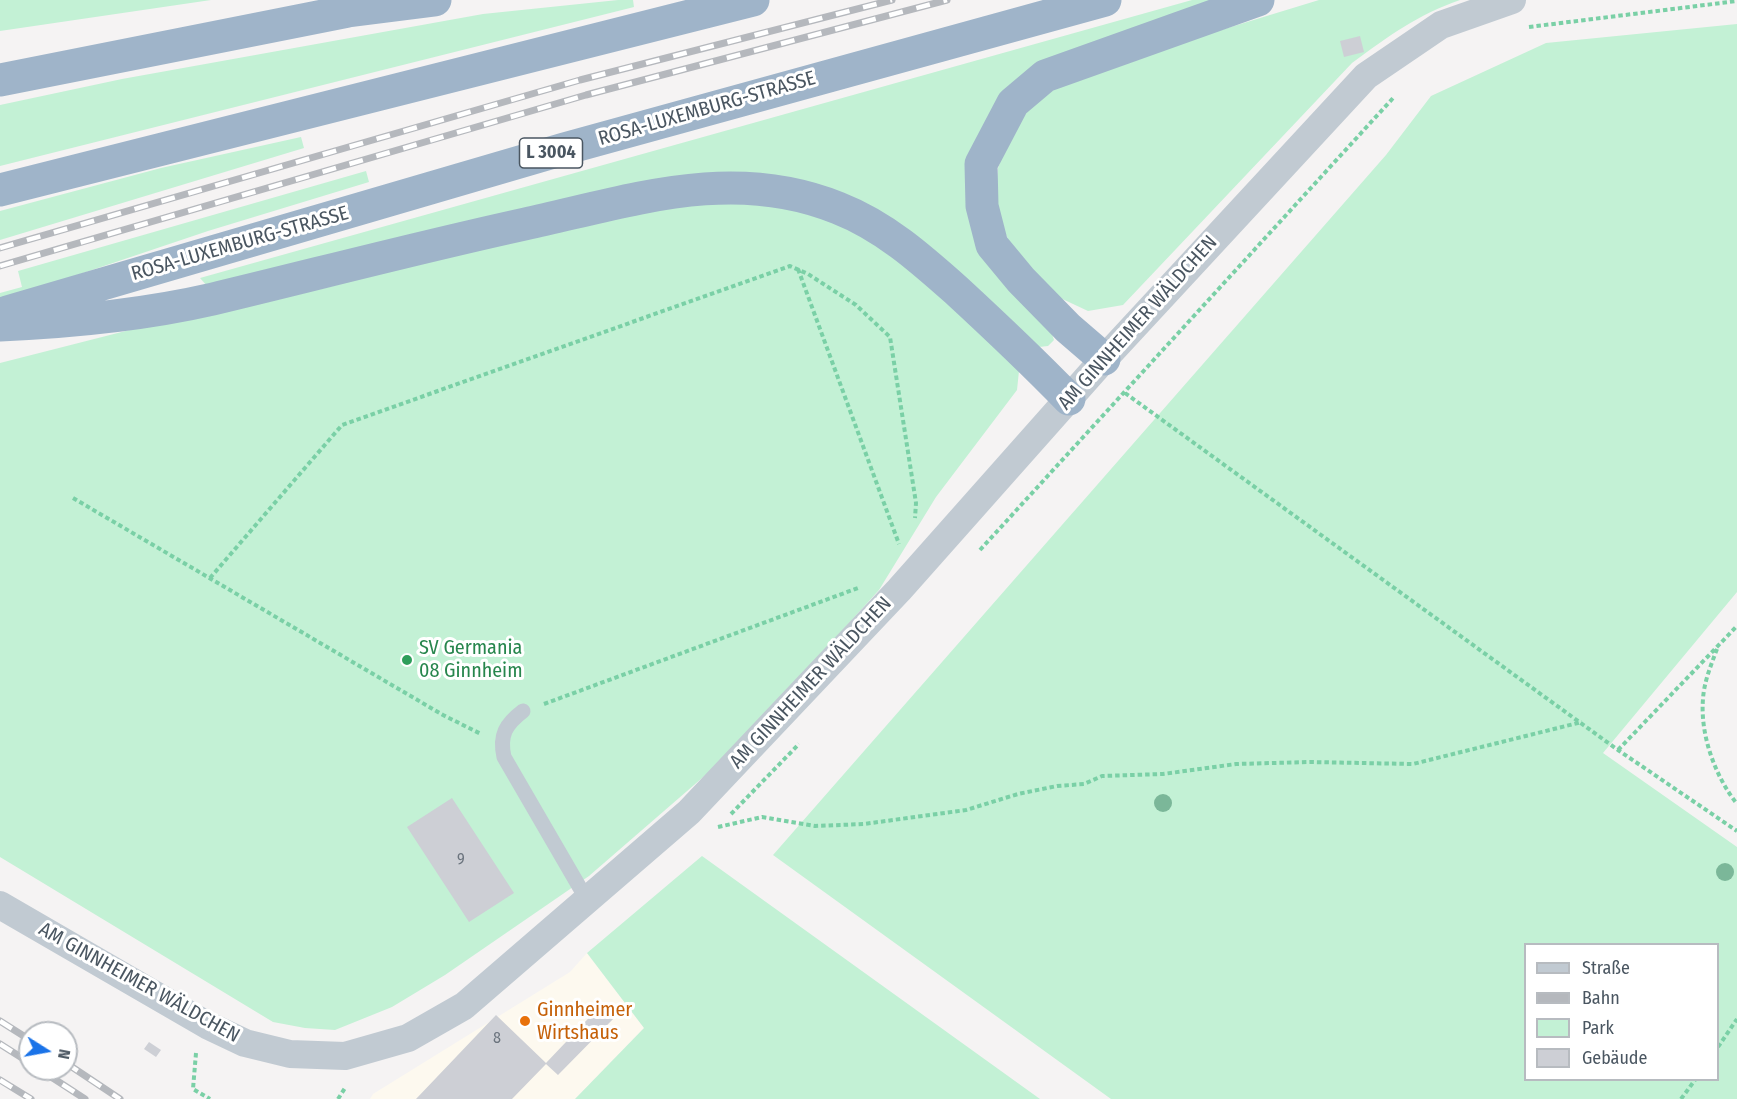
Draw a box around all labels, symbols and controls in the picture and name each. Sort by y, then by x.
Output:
street label: ROSA-LUXEMBURG-STRASSE [596,66,818,152]
road number: L 3004 [520,138,582,168]
street label: ROSA-LUXEMBURG-STRASSE [129,201,351,287]
street label: AM GINNHEIMER WÄLDCHEN [1053,231,1223,415]
street label: AM GINNHEIMER WÄLDCHEN [725,592,897,774]
place label: SV Germania 08 Ginnheim [419,636,523,683]
marker: SV Germania 08 Ginnheim [400,653,414,667]
house number: 9 [457,850,465,870]
street label: AM GINNHEIMER WÄLDCHEN [34,918,244,1048]
legend [1524,943,1719,1081]
text: Straße [1582,957,1630,979]
text: Bahn [1582,987,1620,1009]
place label: Ginnheimer Wirtshaus [537,998,632,1045]
marker: Ginnheimer Wirtshaus [518,1014,532,1028]
text: Park [1582,1017,1614,1039]
north arrow [18,1021,78,1081]
house number: 8 [493,1029,501,1049]
text: Gebäude [1582,1047,1647,1069]
text: N [54,1048,74,1061]

